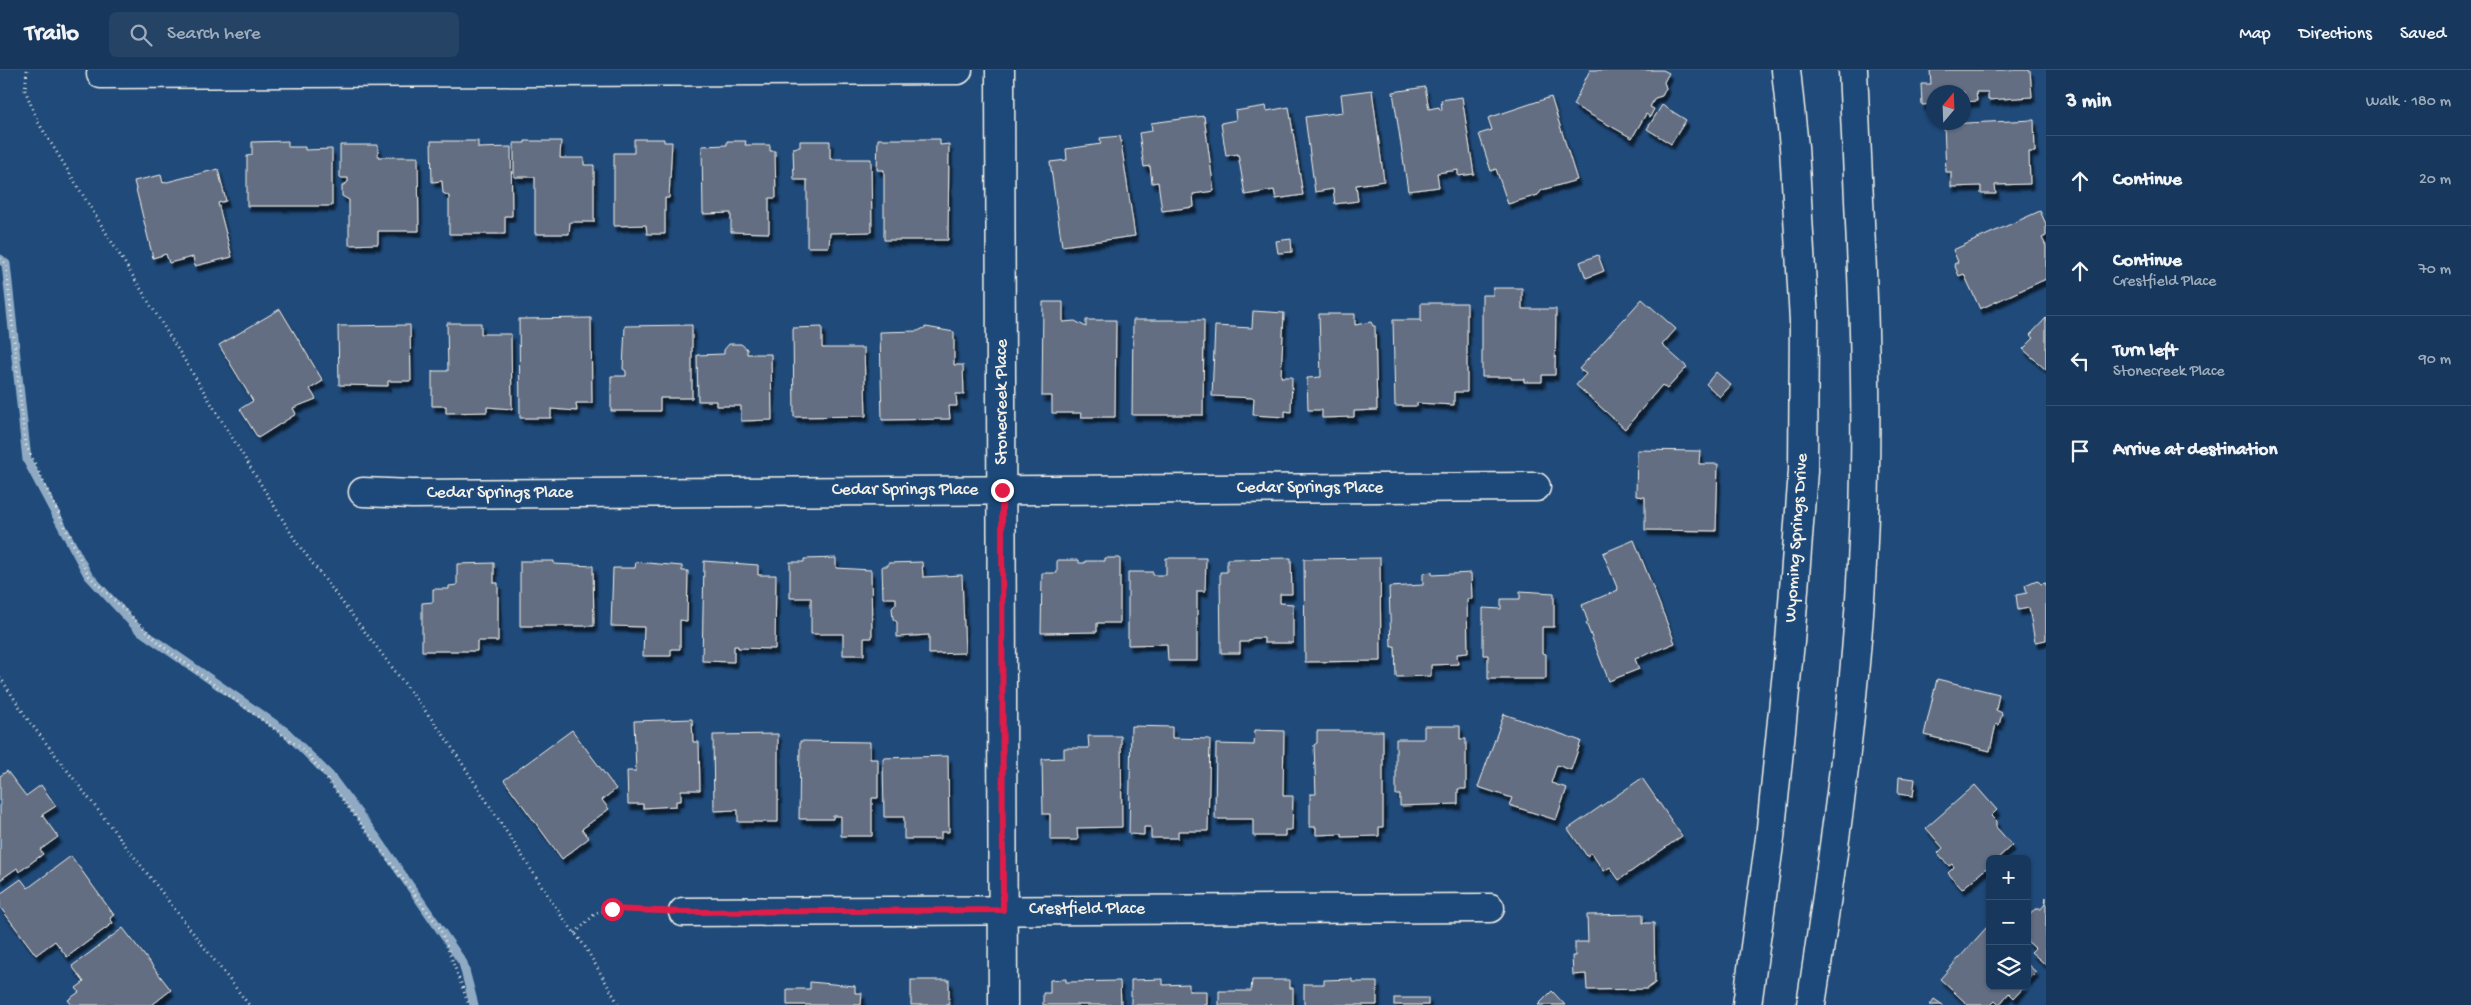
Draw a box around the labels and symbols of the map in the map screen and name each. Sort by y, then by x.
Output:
north arrow [1926,85,1971,130]
street label: Stonecreek Place [992,339,1013,465]
street label: Wyoming Springs Drive [1781,452,1813,623]
street label: Cedar Springs Place [1237,478,1384,499]
route end [991,479,1014,502]
street label: Cedar Springs Place [832,480,979,501]
street label: Cedar Springs Place [427,483,574,504]
route start [601,898,624,921]
street label: Crestfield Place [1029,899,1146,920]

